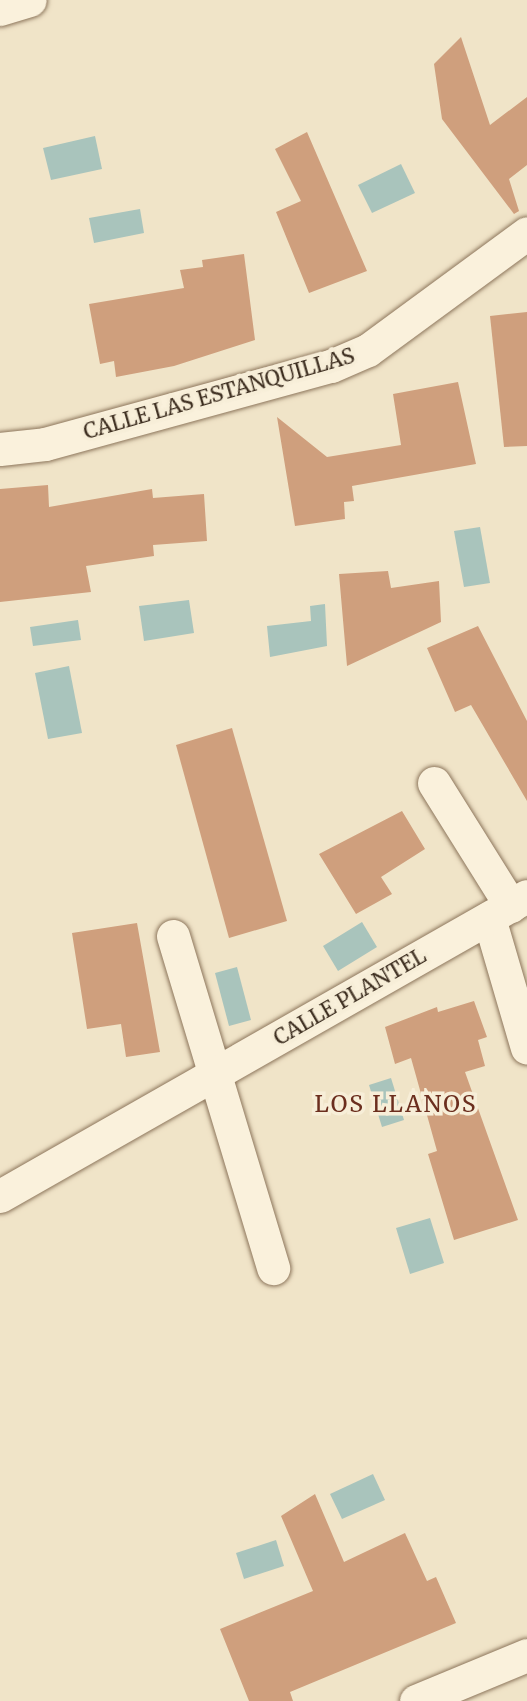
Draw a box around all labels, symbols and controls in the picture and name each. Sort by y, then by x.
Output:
street label: CALLE LAS ESTANQUILLAS [81,343,357,445]
street label: CALLE PLANTEL [269,943,431,1051]
district label: LOS LLANOS [316,1090,476,1118]

